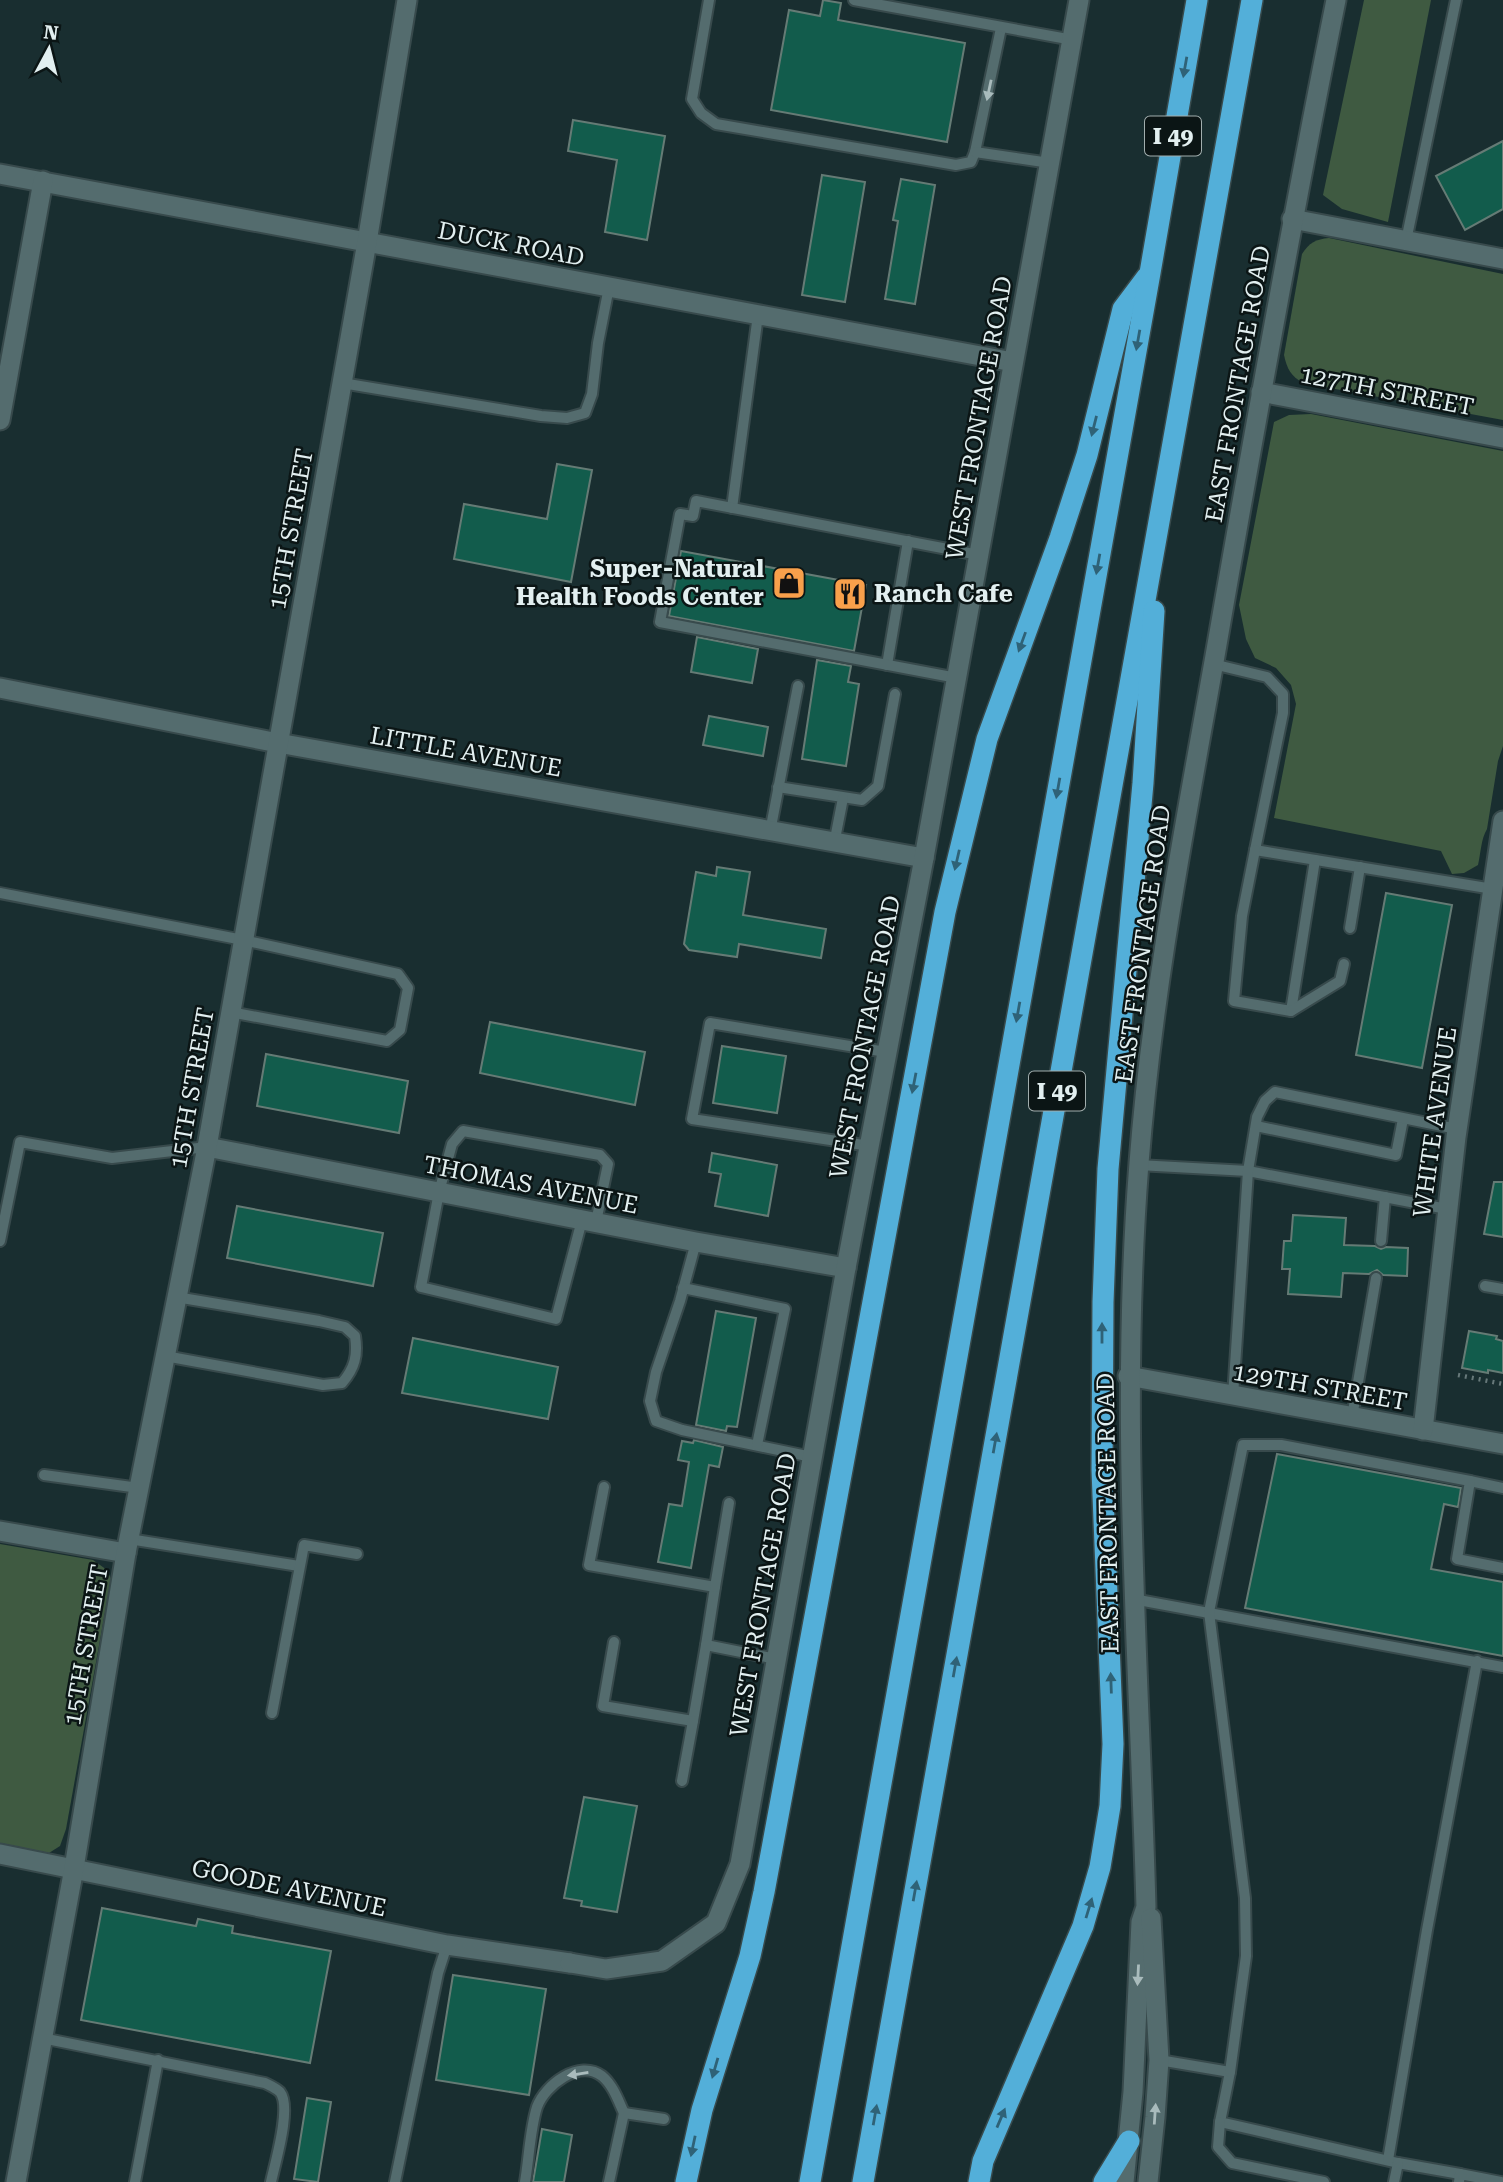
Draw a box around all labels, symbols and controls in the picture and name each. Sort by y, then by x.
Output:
north arrow [14,14,84,84]
text: N [42,20,60,45]
one-way arrow [1179,56,1190,78]
one-way arrow [983,79,994,101]
road number: I 49 [1145,116,1201,155]
street label: DUCK ROAD [435,216,587,272]
street label: EAST FRONTAGE ROAD [1200,243,1276,525]
street label: WEST FRONTAGE ROAD [940,274,1018,562]
one-way arrow [1132,329,1143,351]
street label: 127TH STREET [1298,360,1476,422]
one-way arrow [1088,415,1099,437]
street label: 15TH STREET [263,446,319,612]
one-way arrow [1093,553,1104,575]
place label: Super-Natural Health Foods Center [516,555,764,611]
shop icon: Super-Natural Health Foods Center [770,564,808,602]
restaurant icon: Ranch Cafe [831,575,869,613]
place label: Ranch Cafe [874,580,1013,608]
one-way arrow [1016,632,1027,653]
street label: LITTLE AVENUE [368,721,564,783]
one-way arrow [1053,777,1064,799]
street label: EAST FRONTAGE ROAD [1110,803,1176,1085]
one-way arrow [951,849,962,871]
street label: WEST FRONTAGE ROAD [824,893,906,1181]
one-way arrow [1013,1001,1024,1023]
street label: 15TH STREET [164,1005,220,1171]
street label: WHITE AVENUE [1408,1025,1462,1219]
one-way arrow [908,1072,919,1094]
road number: I 49 [1029,1072,1085,1110]
street label: THOMAS AVENUE [421,1150,641,1220]
one-way arrow [1097,1322,1108,1344]
street label: 129TH STREET [1231,1358,1409,1416]
street label: EAST FRONTAGE ROAD [1092,1372,1124,1654]
one-way arrow [990,1432,1001,1454]
street label: WEST FRONTAGE ROAD [724,1451,802,1739]
street label: 15TH STREET [58,1562,114,1728]
one-way arrow [950,1656,961,1678]
one-way arrow [1105,1672,1116,1694]
street label: GOODE AVENUE [189,1854,389,1922]
one-way arrow [910,1880,921,1902]
one-way arrow [1084,1897,1094,1918]
one-way arrow [1133,1964,1144,1986]
one-way arrow [709,2058,719,2079]
one-way arrow [567,2069,589,2080]
one-way arrow [1150,2103,1161,2125]
one-way arrow [870,2104,881,2126]
one-way arrow [995,2108,1007,2128]
one-way arrow [688,2135,699,2157]

